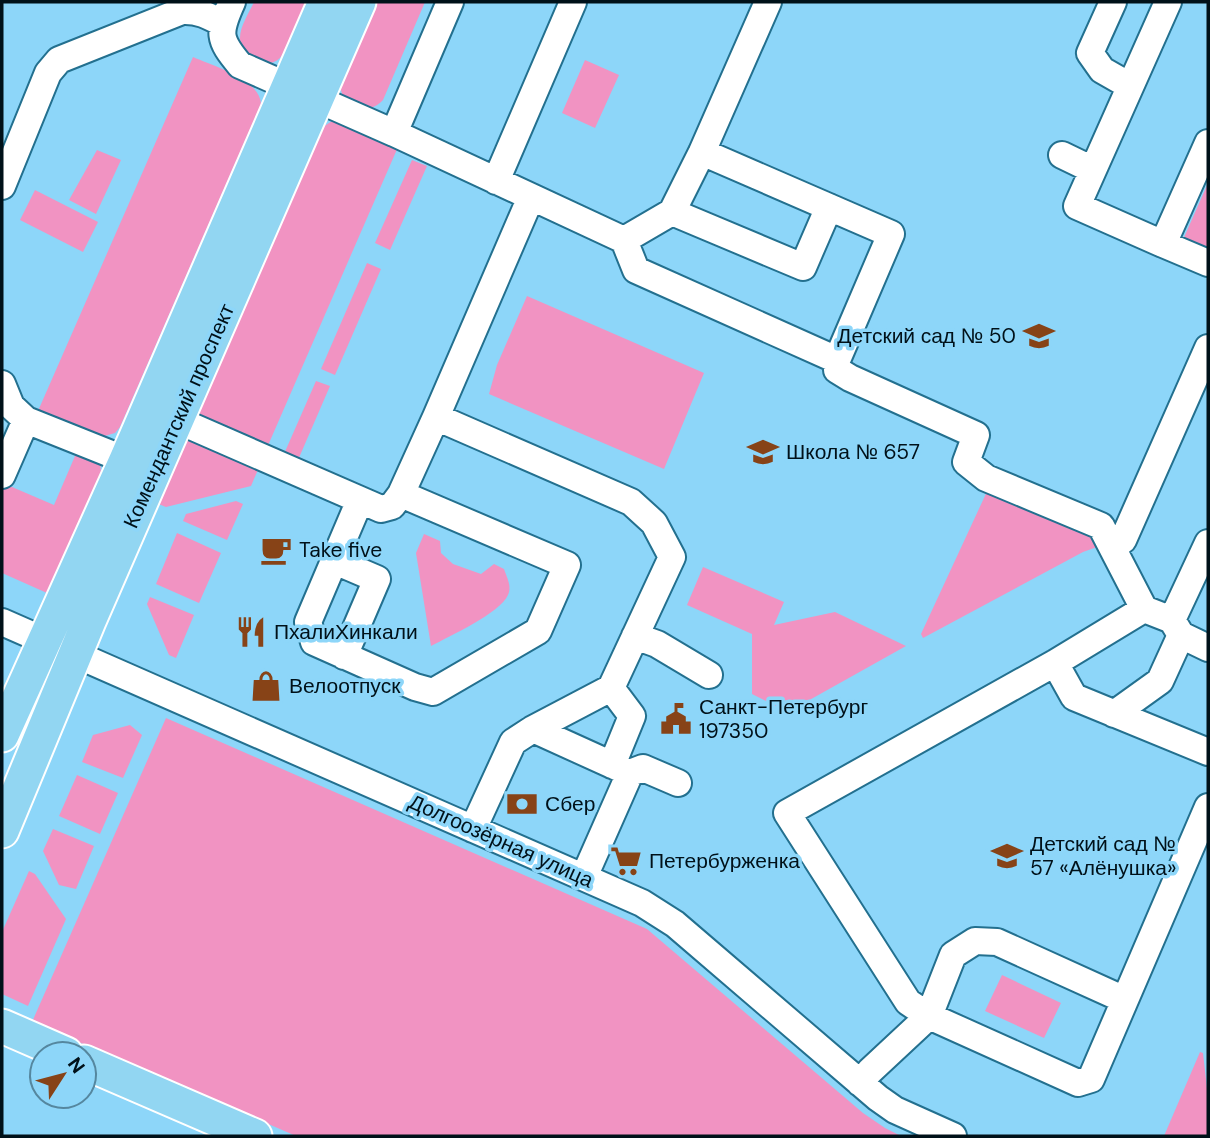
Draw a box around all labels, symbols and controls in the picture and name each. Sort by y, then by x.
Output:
street label: Комендантский проспект [117,299,241,533]
school or university icon: Детский сад № 50 [1022,319,1056,353]
place label: Детский сад № 50 [837,322,1016,350]
school or university icon: Школа № 657 [746,435,780,469]
place label: Школа № 657 [786,438,920,466]
cafe icon: Take five [259,533,293,567]
place label: Take five [299,536,382,564]
restaurant icon: ПхалиХинкали [234,615,268,649]
place label: ПхалиХинкали [274,618,418,646]
shop icon: Велоотпуск [249,669,283,703]
place label: Велоотпуск [289,672,401,700]
place label: Санкт-Петербург 197350 [699,693,868,745]
public building icon: Санкт-Петербург 197350 [659,702,693,736]
bank icon: Сбер [505,787,539,821]
street label: Долгоозёрная улица [404,788,598,894]
place label: Сбер [545,790,595,818]
place label: Детский сад № 57 «Алёнушка» [1030,830,1176,882]
school or university icon: Детский сад № 57 «Алёнушка» [990,839,1024,873]
supermarket icon: Петербурженка [609,844,643,878]
place label: Петербурженка [649,847,800,875]
north arrow [28,1040,98,1110]
text: N [62,1052,91,1078]

